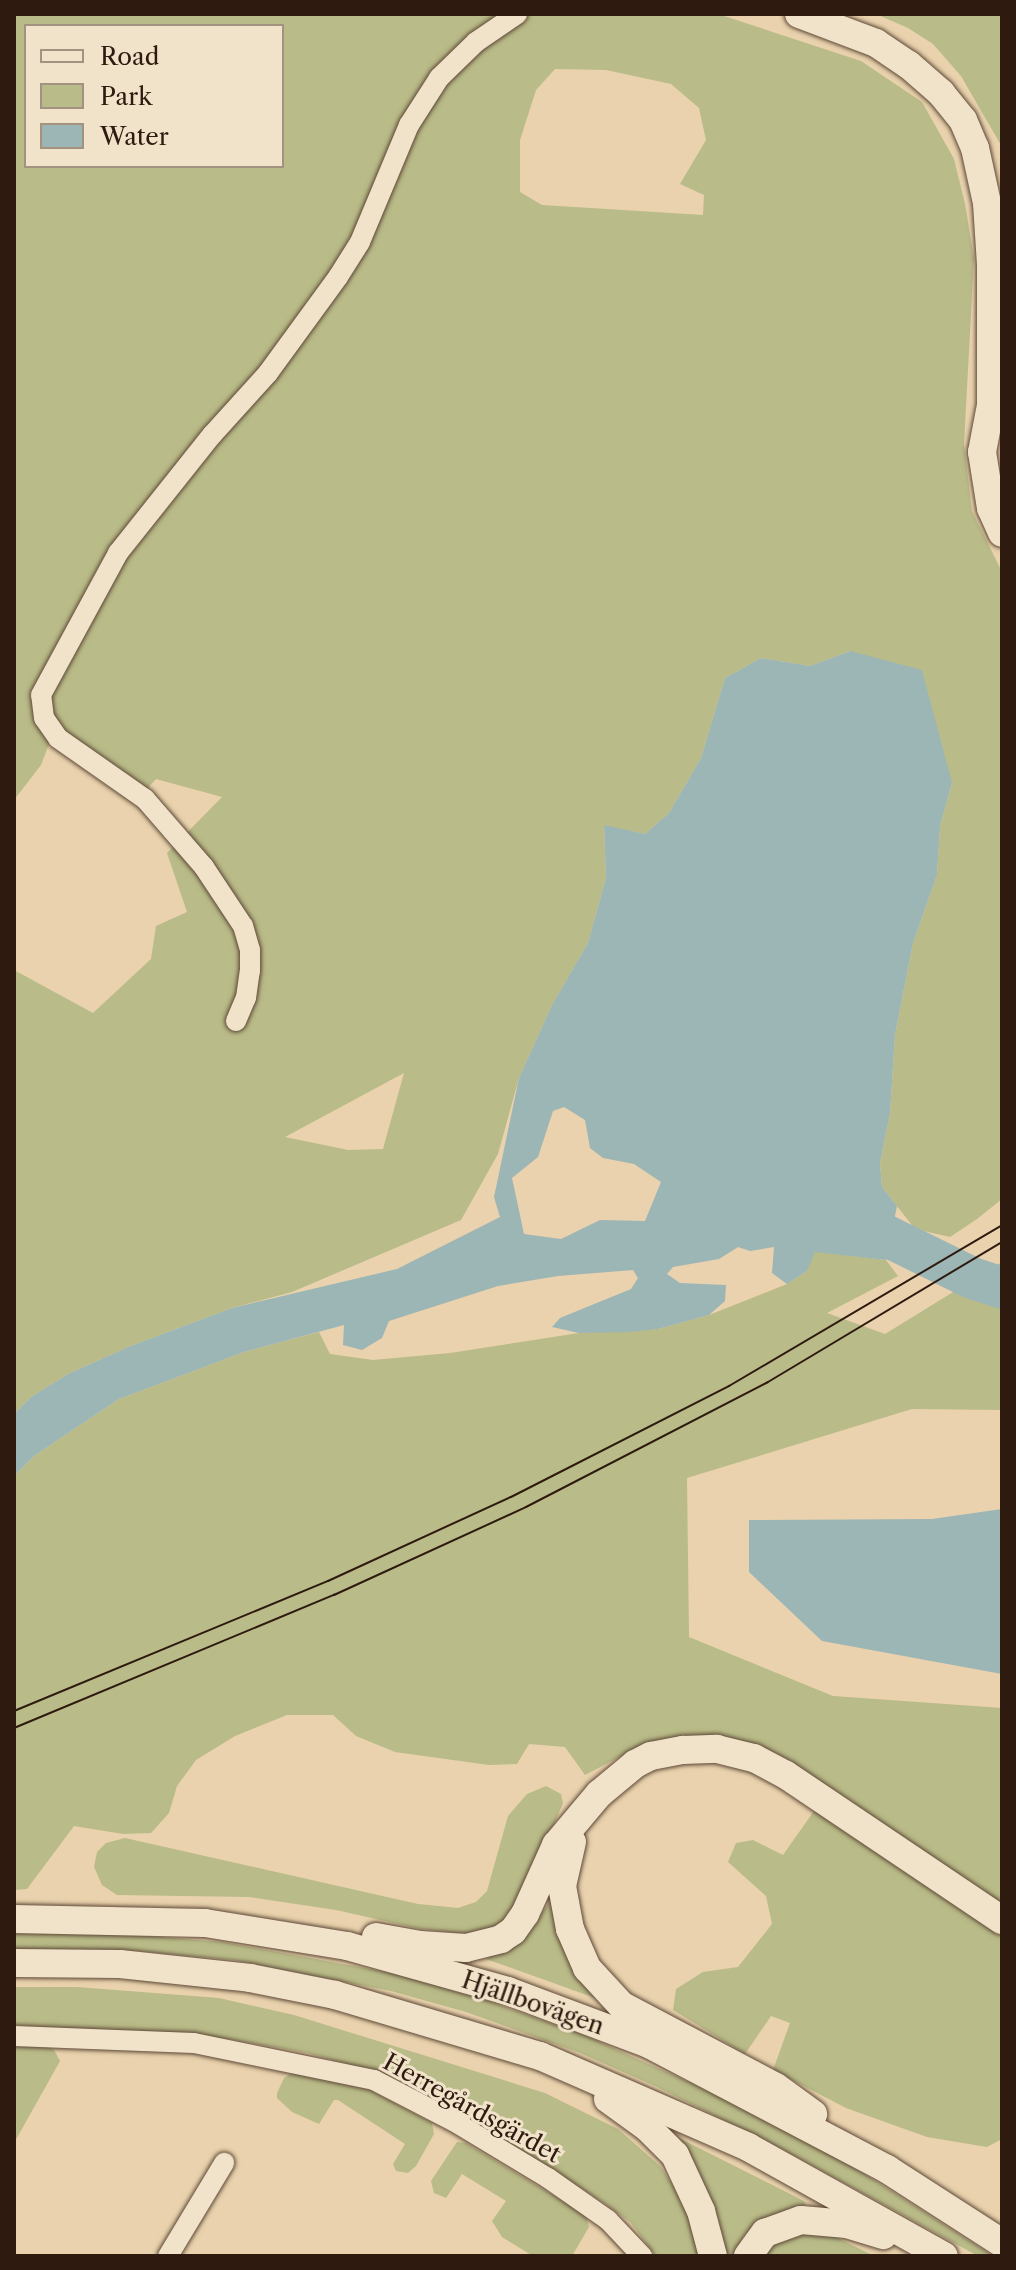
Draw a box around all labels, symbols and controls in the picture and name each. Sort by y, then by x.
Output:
legend [24,24,284,168]
text: Road [100,42,159,71]
text: Park [100,82,152,111]
text: Water [100,122,169,151]
street label: Hjällbovägen [458,1965,608,2041]
street label: Herregårdsgärdet [378,2047,566,2169]

